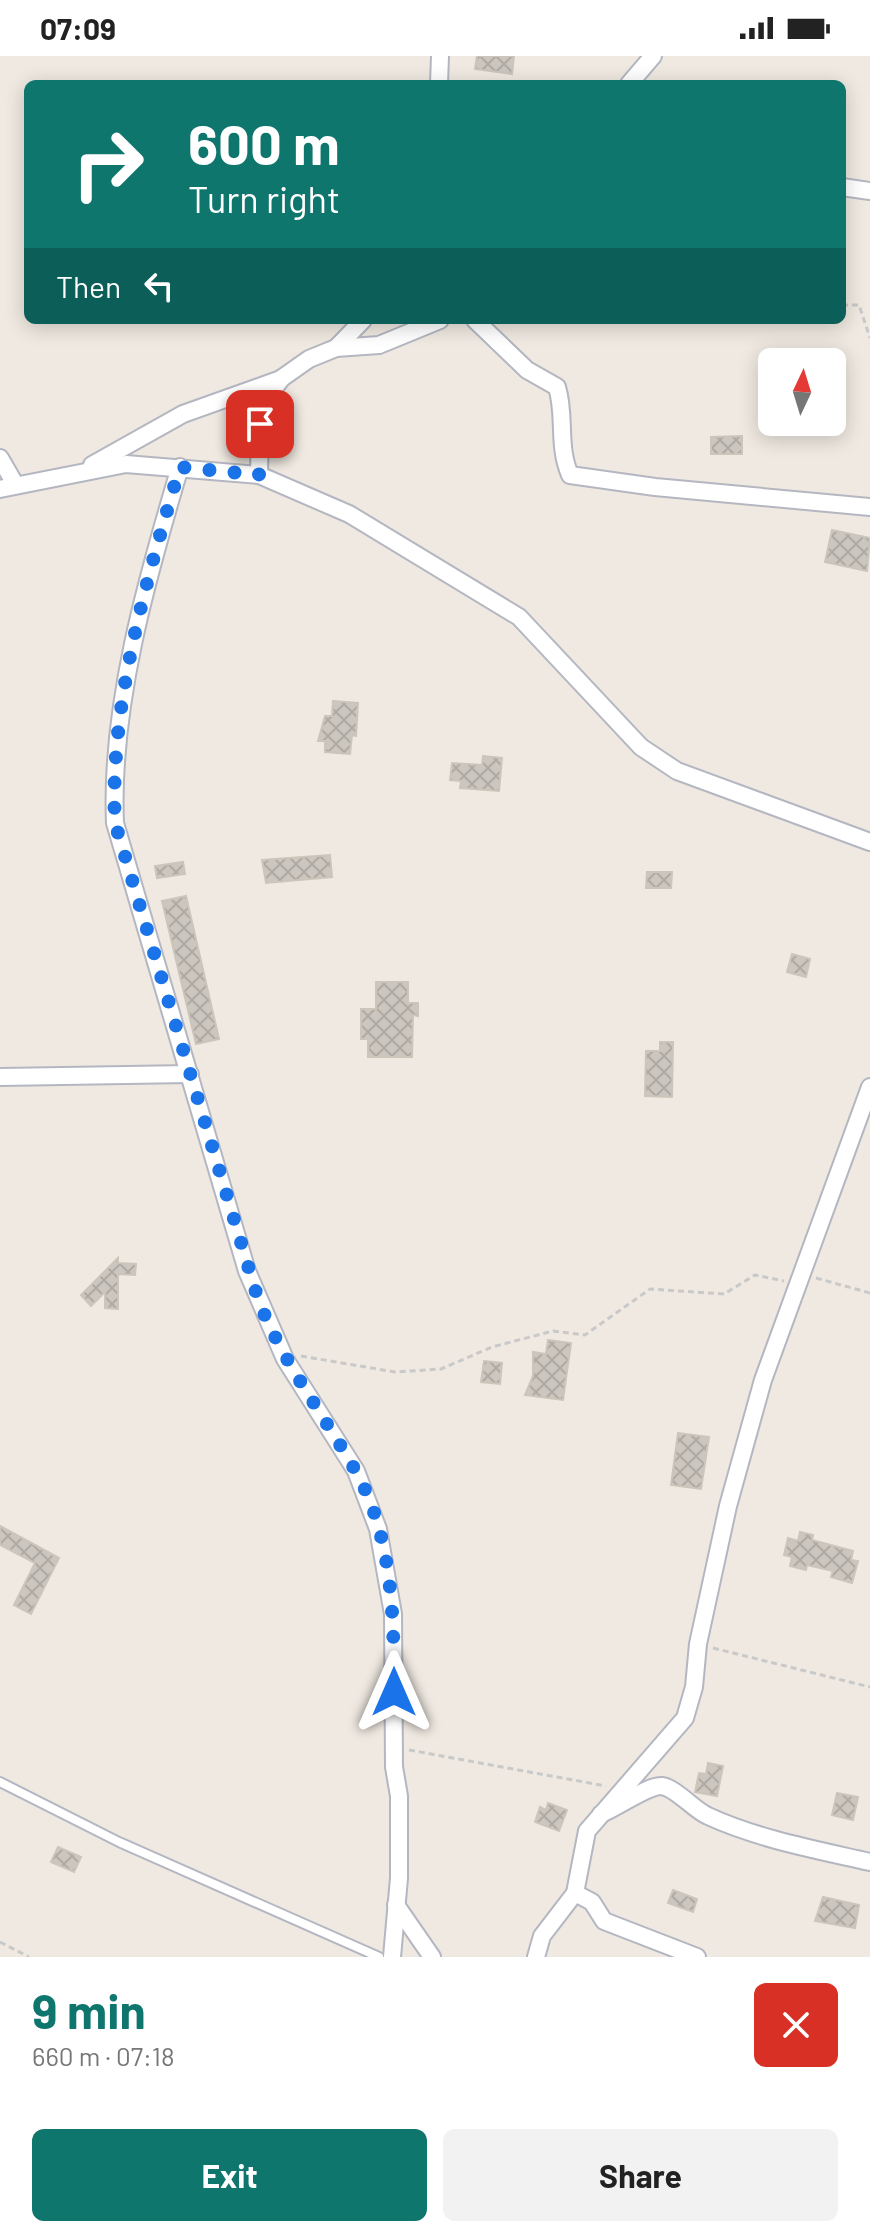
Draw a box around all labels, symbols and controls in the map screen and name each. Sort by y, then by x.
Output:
text: 07:09 [40,10,116,46]
text: 600 m [188,109,340,176]
icon: right [56,112,160,216]
text: Turn right [188,177,340,220]
icon: left [137,264,181,308]
text: Then [56,268,121,304]
north arrow [758,348,846,436]
map controls [758,348,846,436]
pin [226,390,294,458]
icon: arrive [238,402,282,446]
position arrow [352,1650,436,1734]
text: 9 min [32,1981,146,2039]
button: close [754,1983,838,2067]
text: 660 m · 07:18 [32,2040,174,2071]
button: Exit [32,2129,427,2221]
button: Share [443,2129,838,2221]

